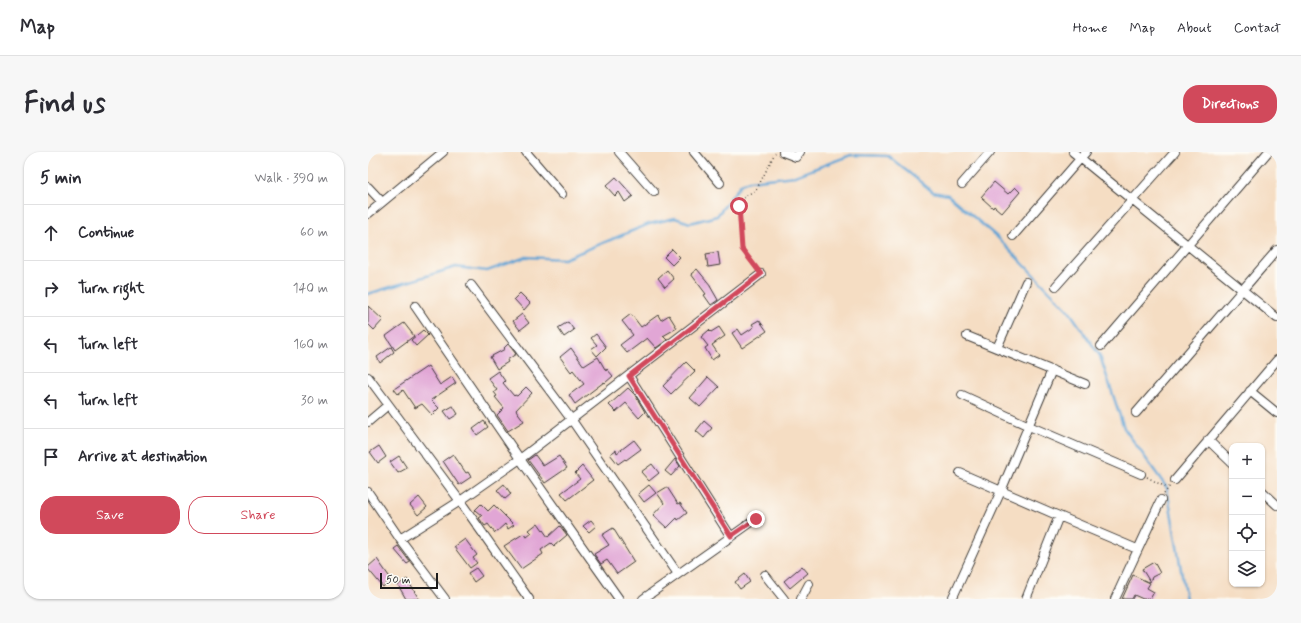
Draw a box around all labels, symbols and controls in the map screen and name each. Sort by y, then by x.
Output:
text: Map [20,15,55,40]
text: Home [1073,19,1107,37]
text: Map [1129,19,1155,37]
text: About [1177,19,1212,37]
text: Contact [1234,19,1281,37]
button: Directions [1183,85,1277,123]
text: Find us [24,86,105,123]
text: 5 min [40,167,82,189]
text: Walk · 390 m [255,170,328,187]
route start [730,197,748,215]
icon: ahead [40,222,62,244]
text: Continue [78,223,134,243]
text: 60 m [300,224,328,241]
icon: right [40,278,62,300]
text: Turn right [78,279,145,299]
text: 140 m [293,280,328,297]
icon: left [40,334,62,356]
text: Turn left [78,335,138,355]
text: 160 m [293,336,328,353]
icon: left [40,390,62,412]
text: Turn left [78,391,138,411]
text: 30 m [301,392,328,409]
map controls [1229,443,1265,587]
button: + [1229,443,1265,479]
icon: arrive [40,446,62,468]
text: Arrive at destination [78,447,207,467]
button: − [1229,479,1265,515]
button: Save [40,496,180,534]
button: Share [188,496,328,534]
route end [747,510,765,528]
button: locate [1229,515,1265,551]
button: layers [1229,551,1265,587]
scale bar [380,571,438,590]
text: 50 m [386,573,411,587]

